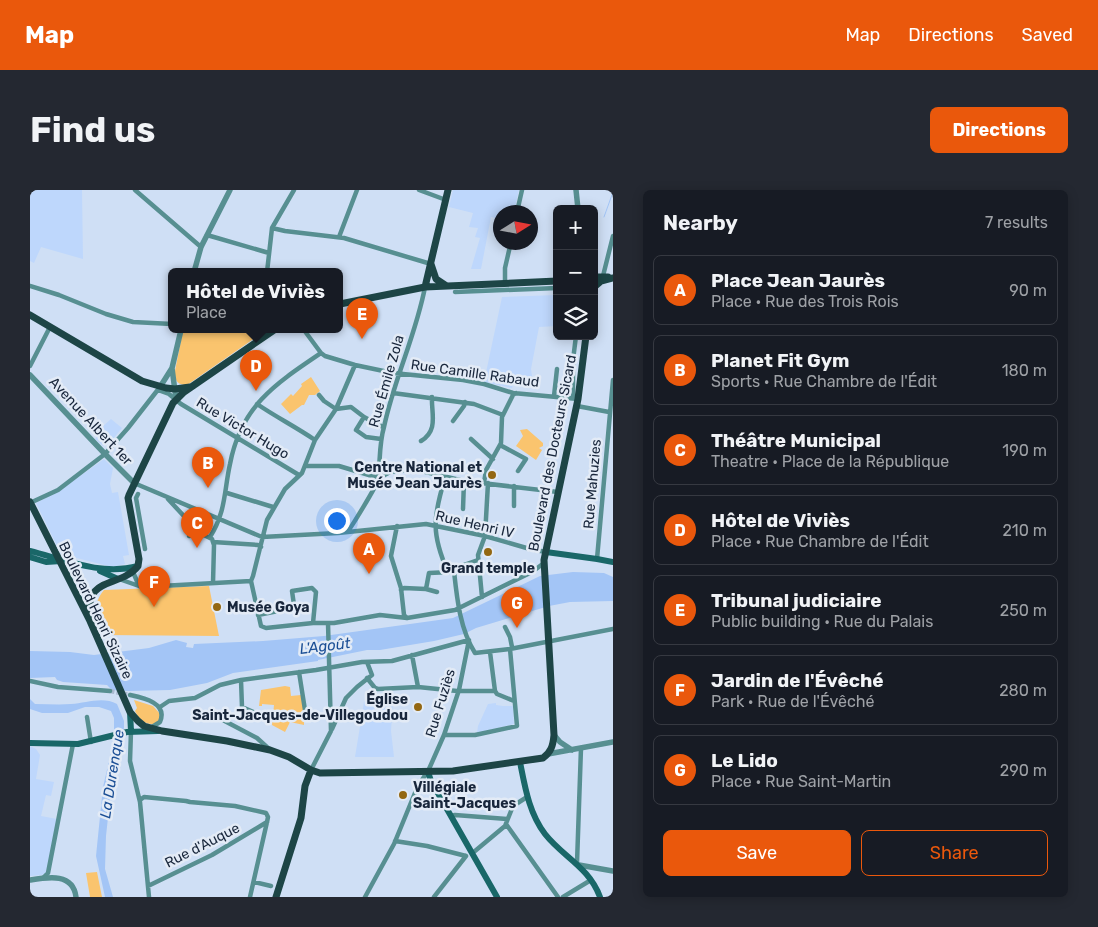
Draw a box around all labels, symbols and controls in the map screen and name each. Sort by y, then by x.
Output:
text: Map [25,21,74,49]
text: Map [845,24,880,46]
text: Directions [908,24,994,46]
text: Saved [1022,24,1073,46]
button: Directions [930,107,1068,153]
text: Find us [30,109,155,151]
north arrow [493,205,538,250]
map controls [553,205,598,340]
button: + [553,205,598,250]
text: Nearby [663,210,738,235]
text: 7 results [985,213,1048,232]
button: − [553,250,598,295]
popup [168,268,343,333]
text: Place Jean Jaurès [711,269,885,292]
text: Hôtel de Viviès [186,280,325,303]
text: A [674,281,686,300]
text: 90 m [1009,281,1047,300]
text: Place · Rue des Trois Rois [711,292,899,311]
button: layers [553,295,598,340]
pin: E [346,298,378,339]
text: Place [186,303,227,322]
street label: Rue Émile Zola [364,333,408,429]
text: Planet Fit Gym [711,349,849,372]
pin: D [240,350,272,391]
street label: Boulevard des Docteurs Sicard [525,353,580,553]
street label: Rue Camille Rabaud [410,356,540,391]
text: B [674,361,686,380]
text: 180 m [1002,361,1047,380]
text: Sports · Rue Chambre de l'Édit [711,372,937,391]
street label: Avenue Albert 1er [45,374,136,469]
street label: Rue Victor Hugo [193,394,292,463]
text: Théâtre Municipal [711,429,881,452]
street label: Rue Mahuzies [580,438,605,530]
text: C [674,441,686,460]
text: 190 m [1002,441,1047,460]
pin: B [192,447,224,488]
text: Theatre · Place de la République [711,452,949,471]
place label: Centre National et Musée Jean Jaurès [347,459,482,492]
marker: Centre National et Musée Jean Jaurès [486,469,498,481]
pin: C [181,507,213,548]
street label: Rue Henri IV [434,507,516,542]
your location [324,508,350,534]
text: Hôtel de Viviès [711,509,850,532]
text: D [674,521,686,540]
text: 210 m [1002,521,1047,540]
text: Place · Rue Chambre de l'Édit [711,532,929,551]
pin: A [353,533,385,574]
street label: Boulevard Henri Sizaire [55,539,136,682]
marker: Grand temple [482,546,494,558]
place label: Grand temple [441,560,535,577]
pin: F [138,566,170,607]
pin: G [501,587,533,628]
text: Tribunal judiciaire [711,589,882,612]
place label: Musée Goya [227,599,310,616]
marker: Musée Goya [211,601,223,613]
text: E [675,601,685,620]
text: 250 m [1000,601,1047,620]
text: Public building · Rue du Palais [711,612,933,631]
water label: L'Agoût [298,634,352,658]
street label: Rue Fuziès [422,667,459,739]
text: Jardin de l'Évêché [711,669,884,692]
text: F [675,681,685,700]
text: 280 m [999,681,1047,700]
place label: Église Saint-Jacques-de-Villegoudou [192,690,408,724]
text: Park · Rue de l'Évêché [711,692,875,711]
marker: Église Saint-Jacques-de-Villegoudou [412,701,424,713]
water label: La Durenque [96,728,128,820]
text: Le Lido [711,749,778,772]
text: G [674,761,686,780]
text: 290 m [1000,761,1047,780]
text: Place · Rue Saint-Martin [711,772,891,791]
place label: Villégiale Saint-Jacques [413,779,517,812]
marker: Villégiale Saint-Jacques [397,789,409,801]
street label: Rue d'Auque [162,819,243,872]
button: Save [663,830,851,876]
button: Share [861,830,1048,876]

